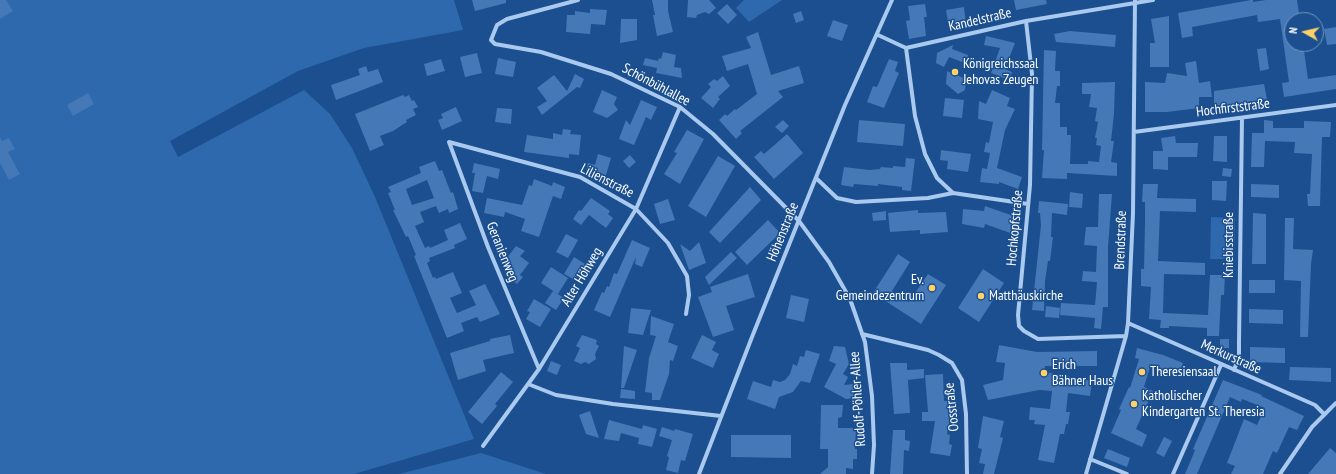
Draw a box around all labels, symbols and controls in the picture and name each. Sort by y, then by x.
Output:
street label: Kandelstraße [947,5,1013,35]
north arrow [1284,12,1324,52]
text: N [1286,27,1300,34]
place label: Königreichssaal Jehovas Zeugen [963,56,1038,88]
street label: Schönbühlallee [619,60,693,110]
marker: Königreichssaal Jehovas Zeugen [950,67,960,77]
street label: Hochfirststraße [1195,95,1271,121]
street label: Lilienstraße [577,160,637,202]
street label: Hochkopfstraße [1003,189,1027,267]
street label: Höhenstraße [764,200,802,264]
street label: Brendstraße [1112,210,1130,270]
street label: Kniebisstraße [1221,212,1237,278]
street label: Geranienweg [482,220,522,284]
street label: Alter Höhweg [558,244,606,310]
place label: Ev. Gemeindezentrum [836,272,924,304]
marker: Ev. Gemeindezentrum [927,283,937,293]
place label: Matthäuskirche [989,288,1063,304]
marker: Matthäuskirche [976,291,986,301]
street label: Merkurstraße [1198,336,1264,378]
street label: Rudolf-Pöhler-Allee [846,351,870,447]
place label: Erich Bähner Haus [1052,357,1113,390]
place label: Theresiensaal [1150,364,1217,380]
marker: Theresiensaal [1137,367,1147,377]
marker: Erich Bähner Haus [1039,368,1049,378]
street label: Oosstraße [941,382,963,432]
place label: Katholischer Kindergarten St. Theresia [1142,388,1265,420]
marker: Katholischer Kindergarten St. Theresia [1129,399,1139,409]

